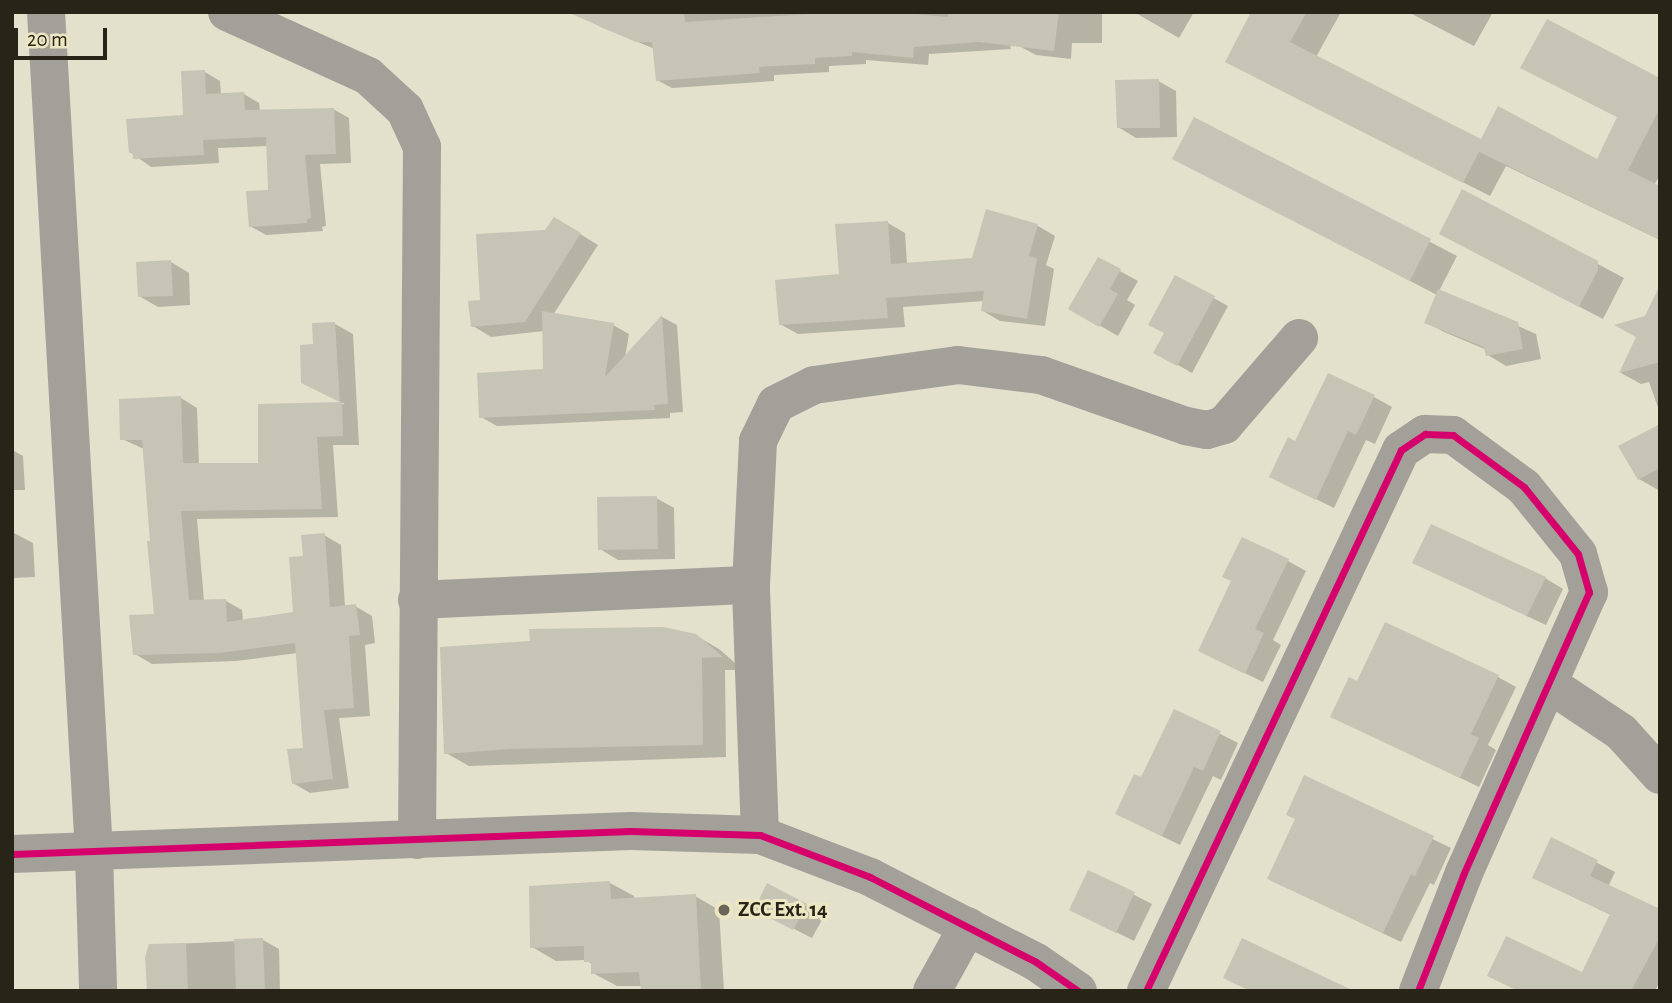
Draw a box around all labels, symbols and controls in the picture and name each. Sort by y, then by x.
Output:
scale bar [18,14,110,58]
text: 20 m [27,29,68,50]
place label: ZCC Ext. 14 [738,897,828,923]
marker: ZCC Ext. 14 [716,902,732,918]

